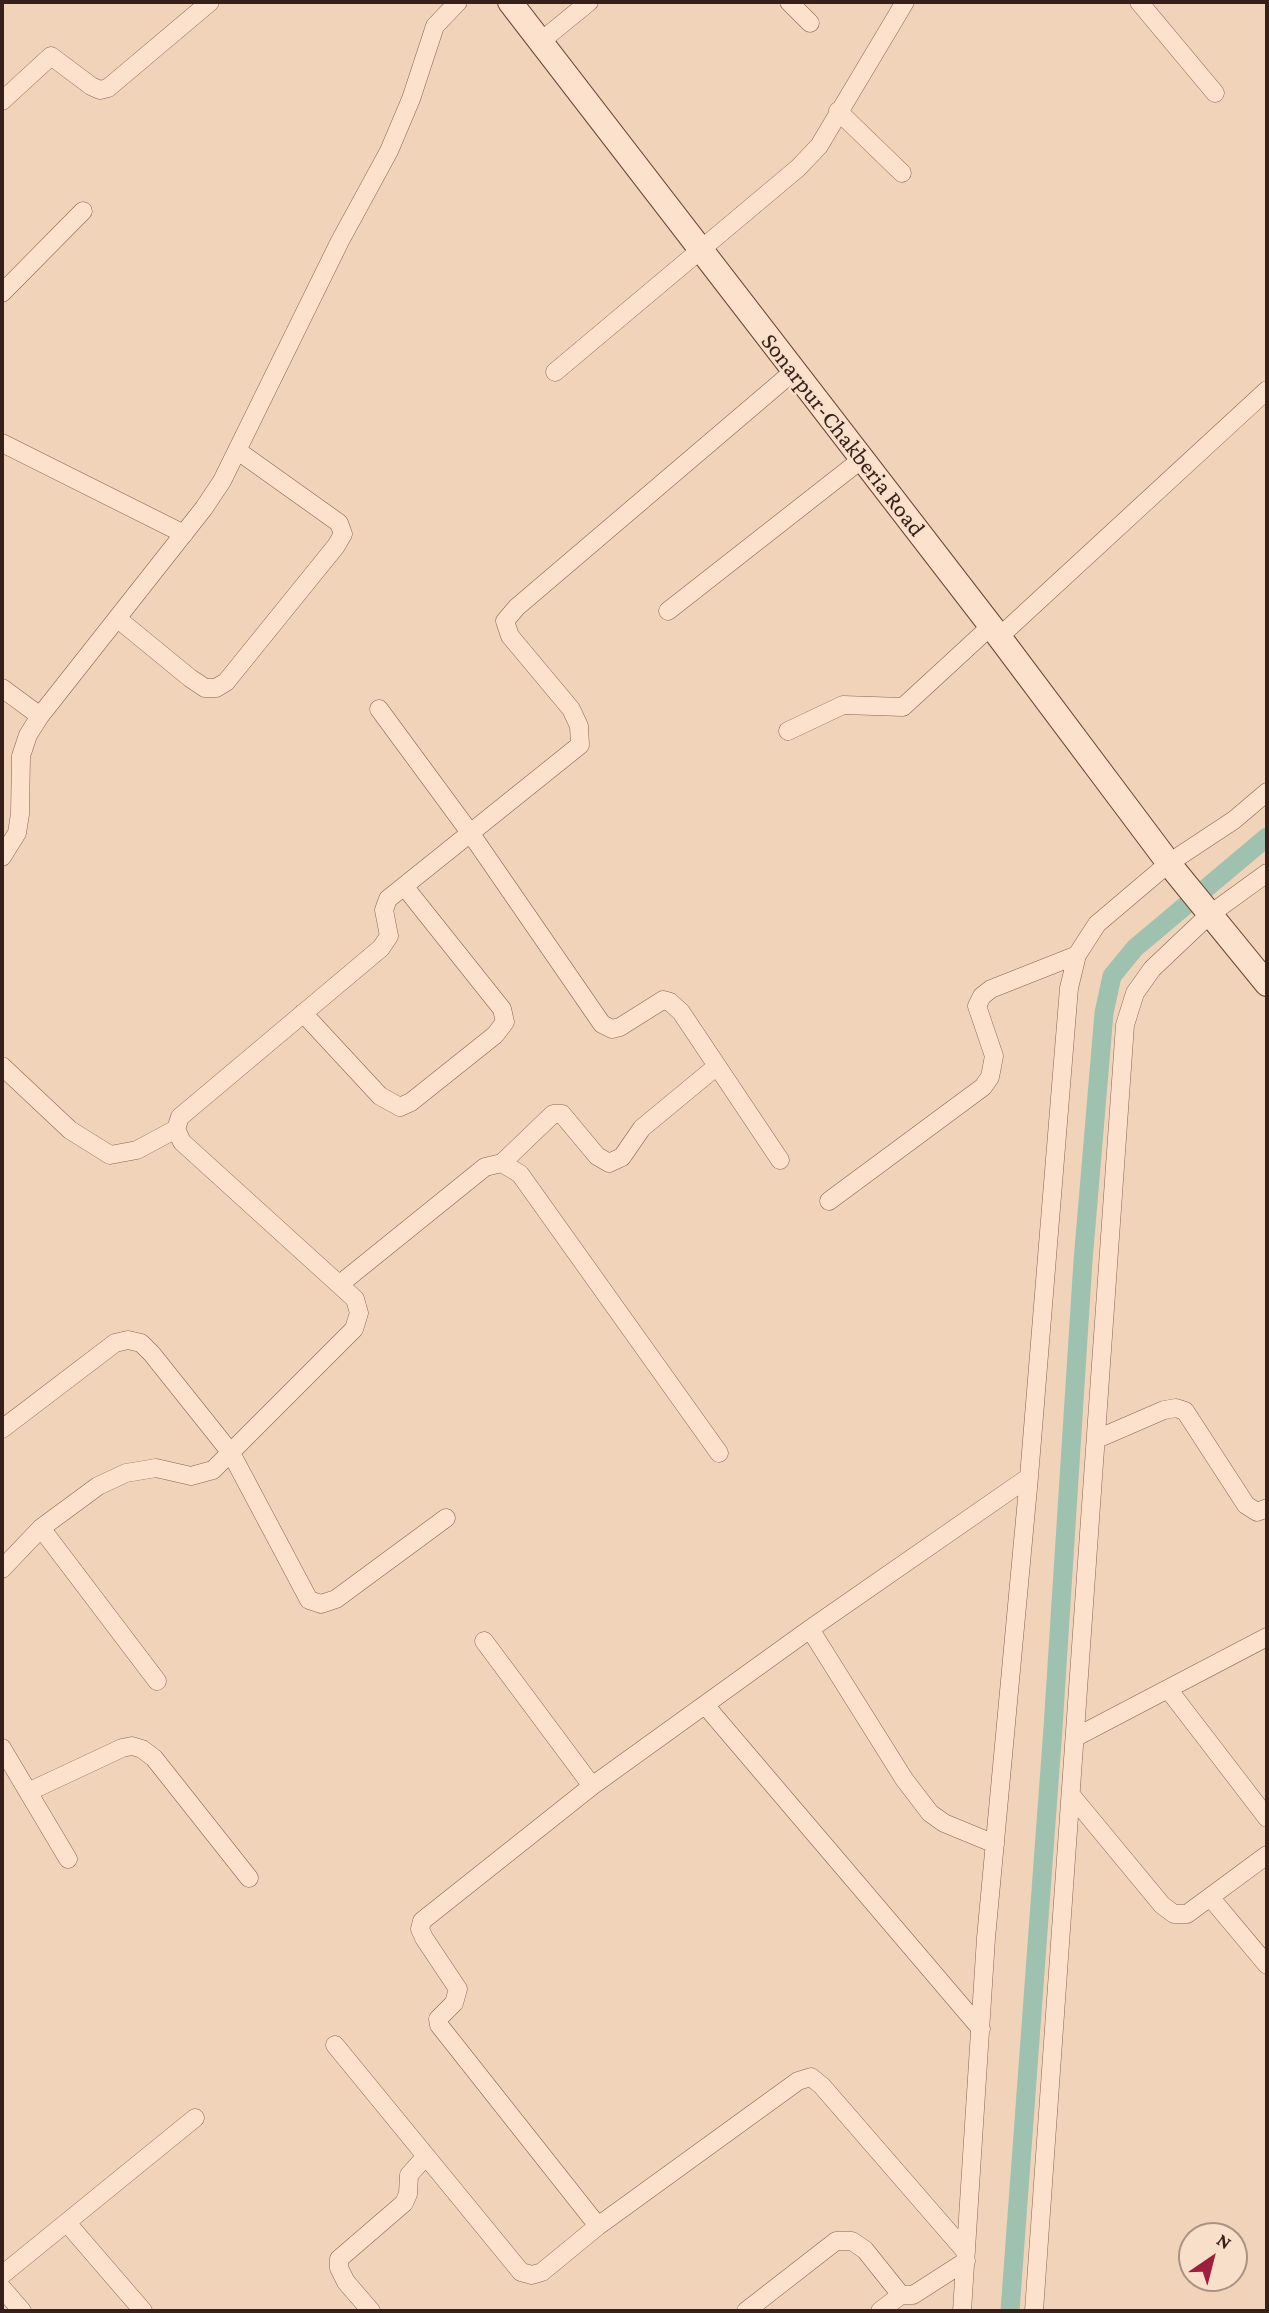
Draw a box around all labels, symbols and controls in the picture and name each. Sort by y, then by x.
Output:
street label: Sonarpur-Chakberia Road [755,328,931,542]
north arrow [1178,2222,1248,2292]
text: N [1213,2229,1236,2253]

